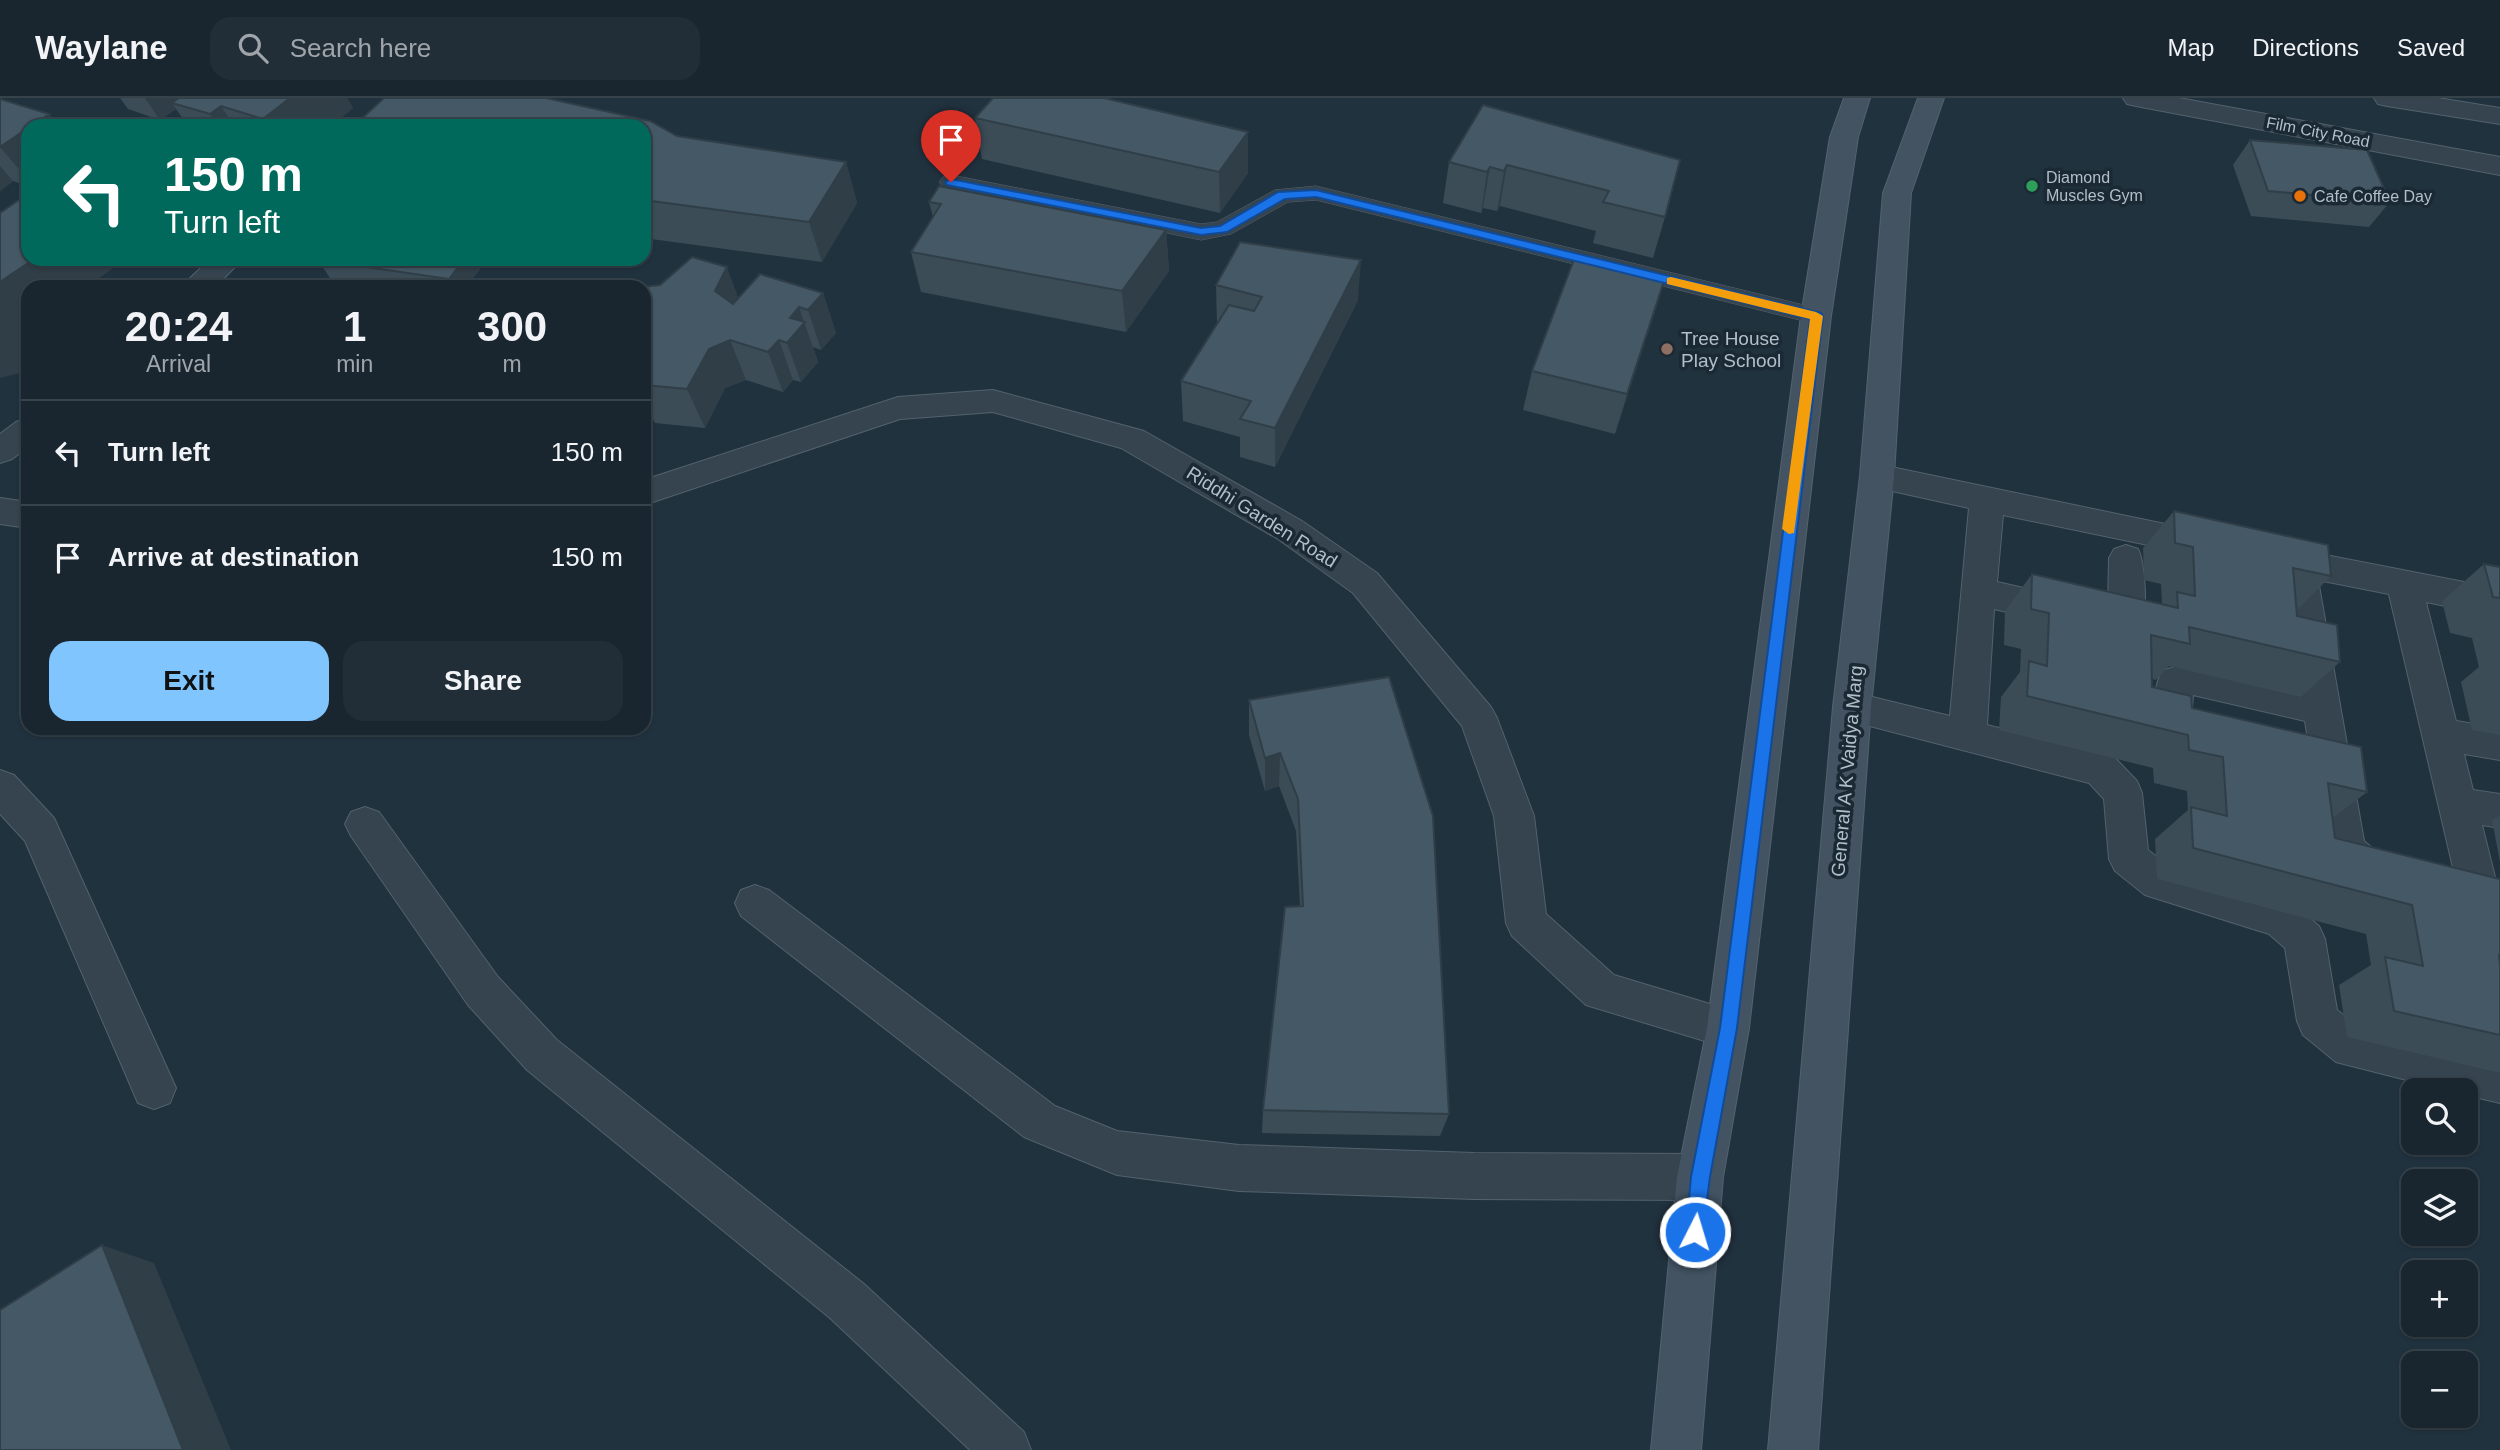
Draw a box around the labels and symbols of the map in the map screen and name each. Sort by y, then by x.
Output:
pin [921,110,981,182]
street label: Film City Road [2265,114,2371,150]
place label: Diamond Muscles Gym [2046,169,2143,204]
marker: Diamond Muscles Gym [2024,178,2040,194]
marker: Cafe Coffee Day [2292,188,2308,204]
place label: Cafe Coffee Day [2314,188,2432,205]
place label: Tree House Play School [1681,328,1781,371]
marker: Tree House Play School [1659,341,1675,357]
street label: Riddhi Garden Road [1183,462,1341,572]
street label: General A K Vaidya Marg [1827,665,1867,877]
position arrow [1658,1195,1732,1269]

